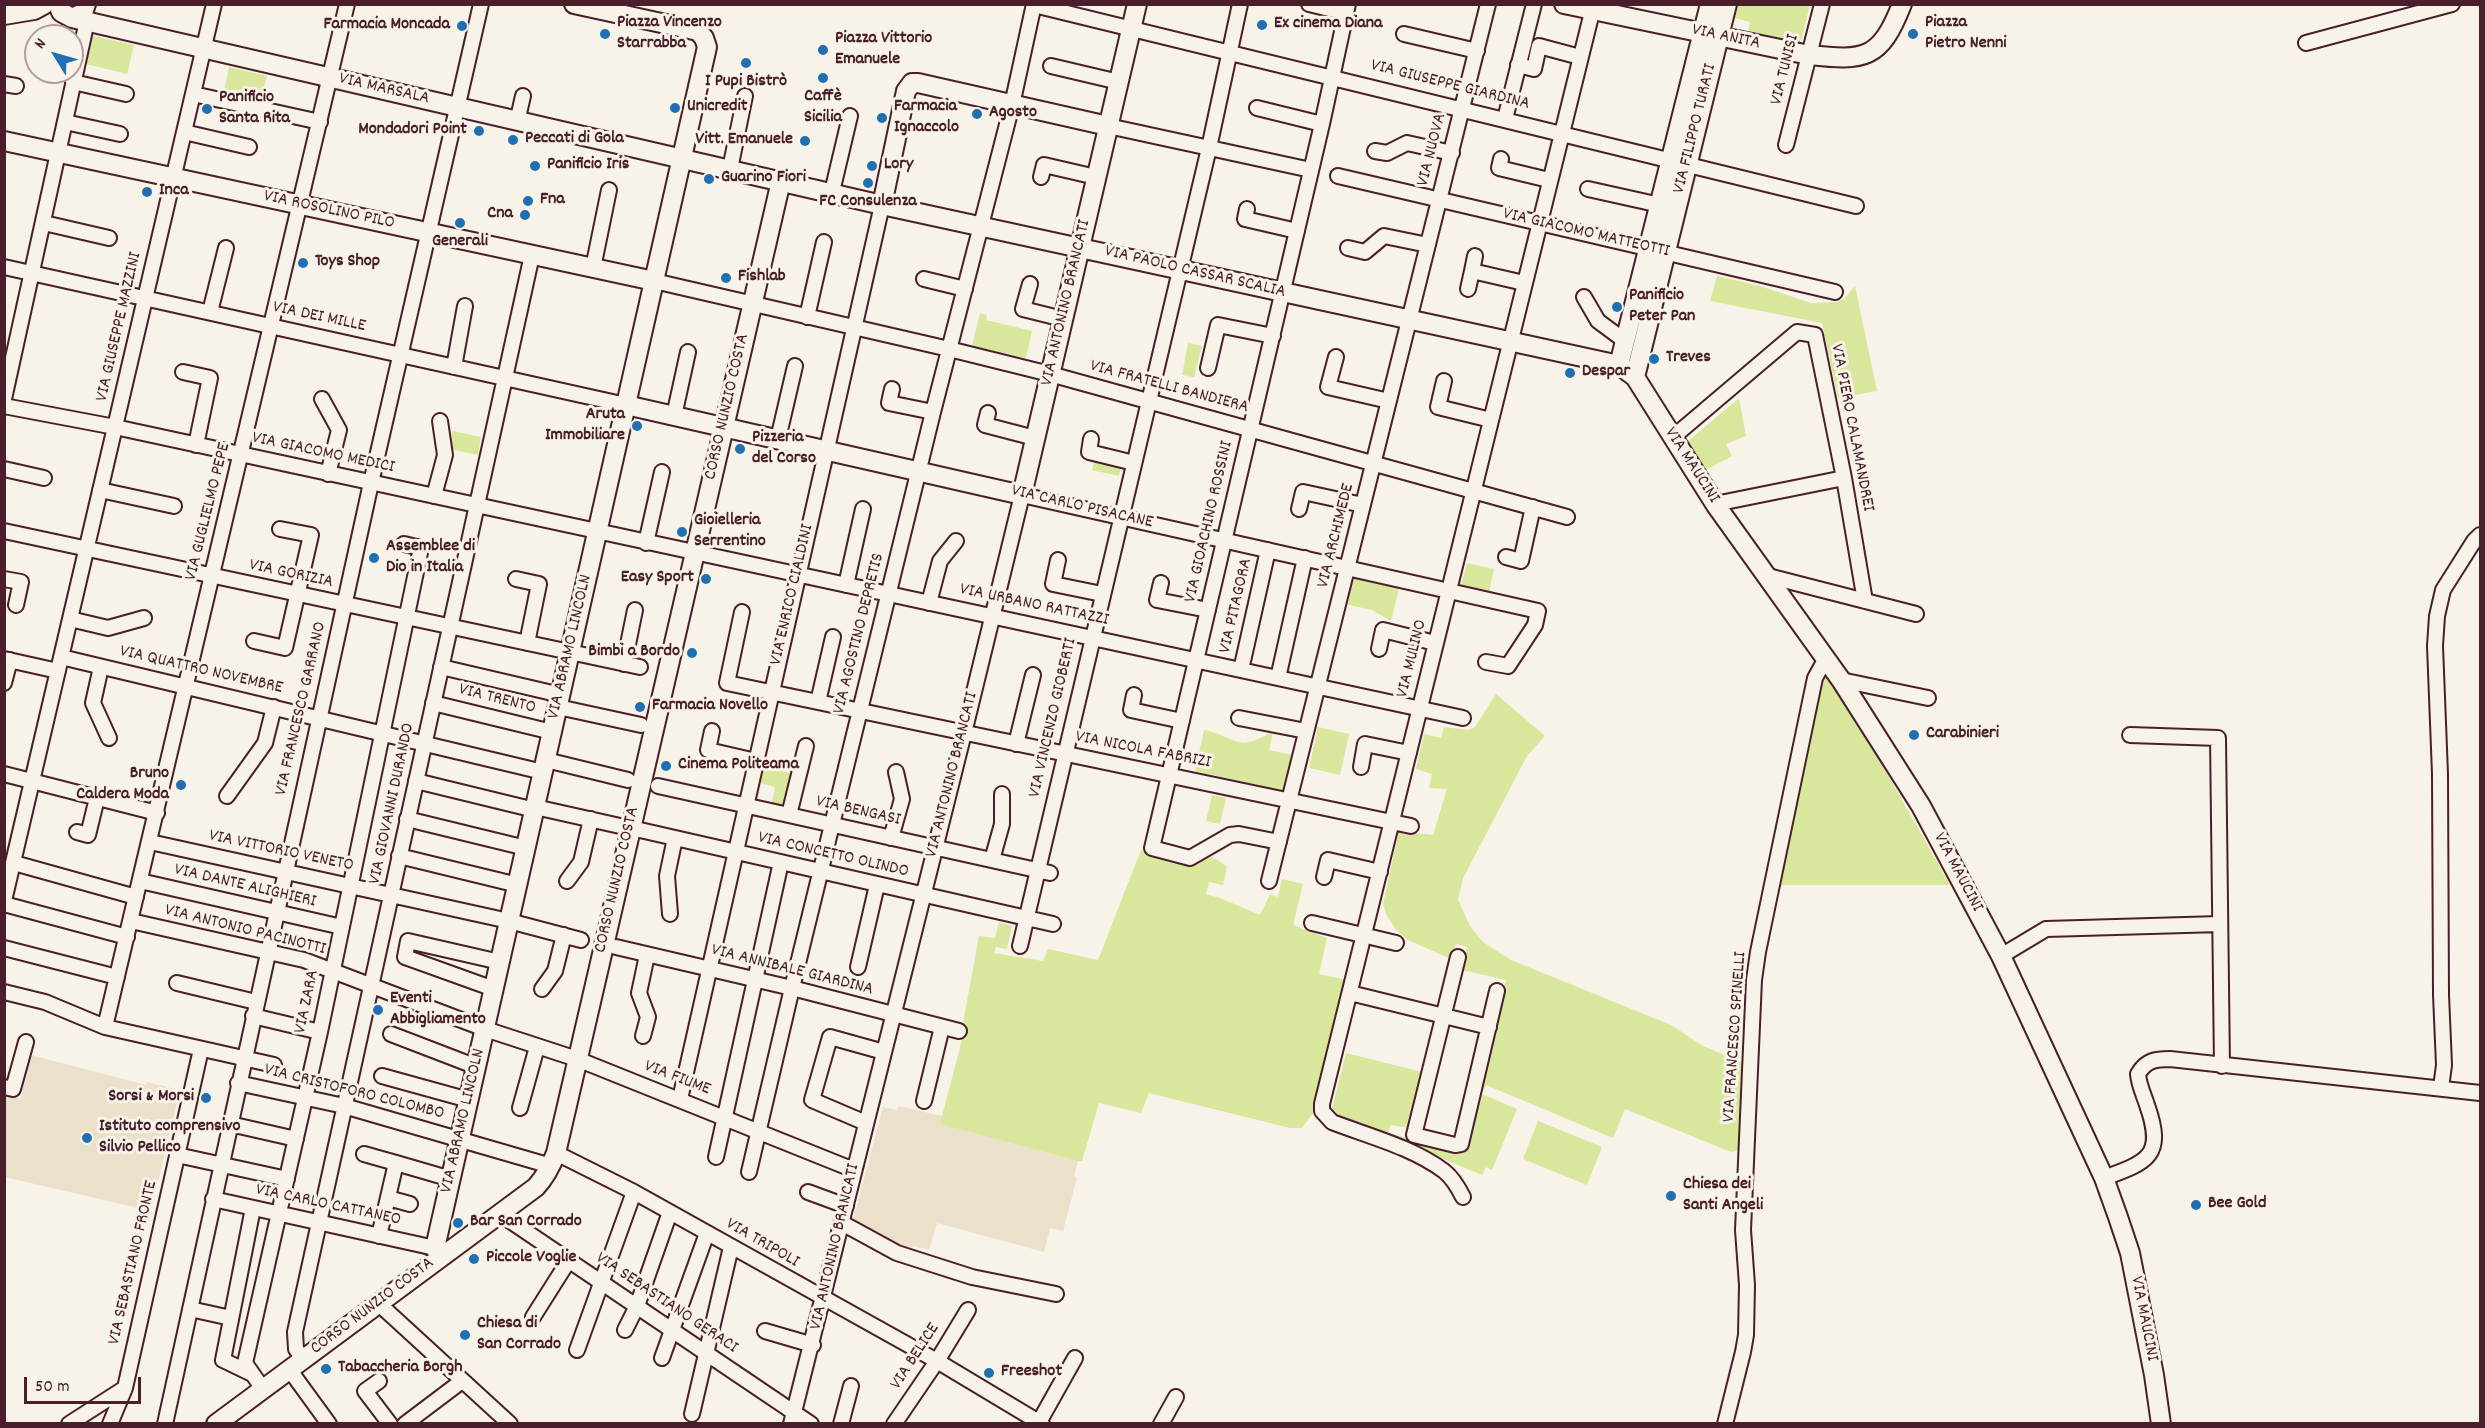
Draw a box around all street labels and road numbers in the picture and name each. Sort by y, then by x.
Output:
street label: VIA ANITA [1690,20,1762,56]
street label: VIA TUNISI [1767,32,1805,108]
street label: VIA GIUSEPPE GIARDINA [1368,56,1532,116]
street label: VIA FILIPPO TURATI [1669,62,1723,196]
street label: VIA MARSALA [337,69,431,111]
street label: VIA NUOVA [1414,111,1452,189]
street label: VIA ROSOLINO PILO [262,187,396,235]
street label: VIA GIACOMO MATTEOTTI [1501,204,1671,264]
street label: VIA ANTONINO BRANCATI [1037,218,1097,388]
street label: VIA PAOLO CASSAR SCALIA [1102,242,1288,304]
street label: VIA GIUSEPPE MAZZINI [92,250,148,404]
street label: VIA DEI MILLE [271,298,367,338]
street label: CORSO NUNZIO COSTA [701,332,755,482]
street label: VIA PIERO CALAMANDREI [1824,342,1878,514]
street label: VIA FRATELLI BANDIERA [1087,356,1251,420]
street label: VIA MAUCINI [1658,424,1724,508]
street label: VIA GIACOMO MEDICI [250,428,396,480]
street label: VIA GIOACHINO ROSSINI [1181,439,1239,605]
street label: VIA GUGLIELMO PEPE [181,441,237,583]
street label: VIA CARLO PISACANE [1009,481,1155,535]
street label: VIA ARCHIMEDE [1314,482,1360,590]
street label: VIA ENRICO CIALDINI [766,522,820,668]
street label: VIA AGOSTINO DEPRETIS [830,551,890,717]
street label: VIA GORIZIA [247,556,335,594]
street label: VIA PITAGORA [1216,556,1258,656]
street label: VIA ABRAMO LINCOLN [544,573,598,721]
street label: VIA URBANO RATTAZZI [958,580,1110,632]
street label: VIA MULINO [1393,618,1433,700]
street label: VIA FRANCESCO GARRANO [272,620,332,798]
street label: VIA VINCENZO GIOBERTI [1025,636,1083,800]
street label: VIA QUATTRO NOVEMBRE [117,642,285,700]
street label: VIA TRENTO [456,680,538,720]
street label: VIA ANTONINO BRANCATI [922,690,984,860]
street label: VIA GIOVANNI DURANDO [365,721,421,887]
street label: VIA NICOLA FABRIZI [1073,727,1213,775]
street label: VIA BENGASI [814,792,902,832]
street label: CORSO NUNZIO COSTA [591,805,645,955]
street label: VIA VITTORIO VENETO [207,826,355,878]
street label: VIA CONCETTO OLINDO [756,828,910,884]
street label: VIA MAUCINI [1927,830,1987,916]
street label: VIA DANTE ALIGHIERI [172,860,318,914]
street label: VIA ANTONIO PACINOTTI [162,901,328,961]
street label: VIA ANNIBALE GIARDINA [709,940,875,1002]
street label: VIA FRANCESCO SPINELLI [1719,951,1753,1123]
street label: VIA ZARA [291,968,325,1036]
street label: VIA ABRAMO LINCOLN [437,1047,491,1195]
street label: VIA FIUME [641,1057,713,1101]
street label: VIA CRISTOFORO COLOMBO [262,1060,446,1126]
street label: VIA ANTONINO BRANCATI [806,1162,866,1332]
street label: VIA SEBASTIANO FRONTE [105,1179,163,1347]
street label: VIA CARLO CATTANEO [253,1180,403,1232]
street label: VIA TRIPOLI [721,1214,803,1274]
street label: VIA SEBASTIANO GERACI [591,1248,741,1360]
street label: CORSO NUNZIO COSTA [307,1254,439,1360]
street label: VIA MAUCINI [2124,1275,2162,1363]
street label: VIA BELICE [887,1320,945,1394]

